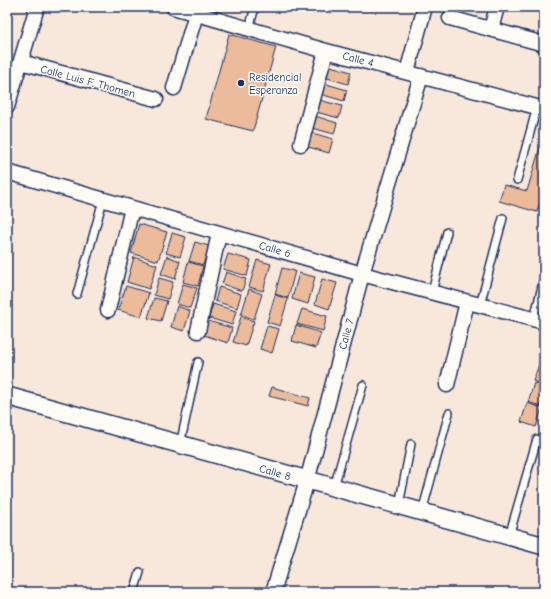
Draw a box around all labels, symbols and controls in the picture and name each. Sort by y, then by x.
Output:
street label: Calle 4 [341,49,375,70]
street label: Calle Luis F. Thomen [39,63,137,100]
place label: Residencial Esperanza [249,71,301,97]
marker: Residencial Esperanza [236,78,246,88]
street label: Calle 6 [257,239,292,260]
street label: Calle 7 [336,317,357,351]
street label: Calle 8 [258,462,292,483]

